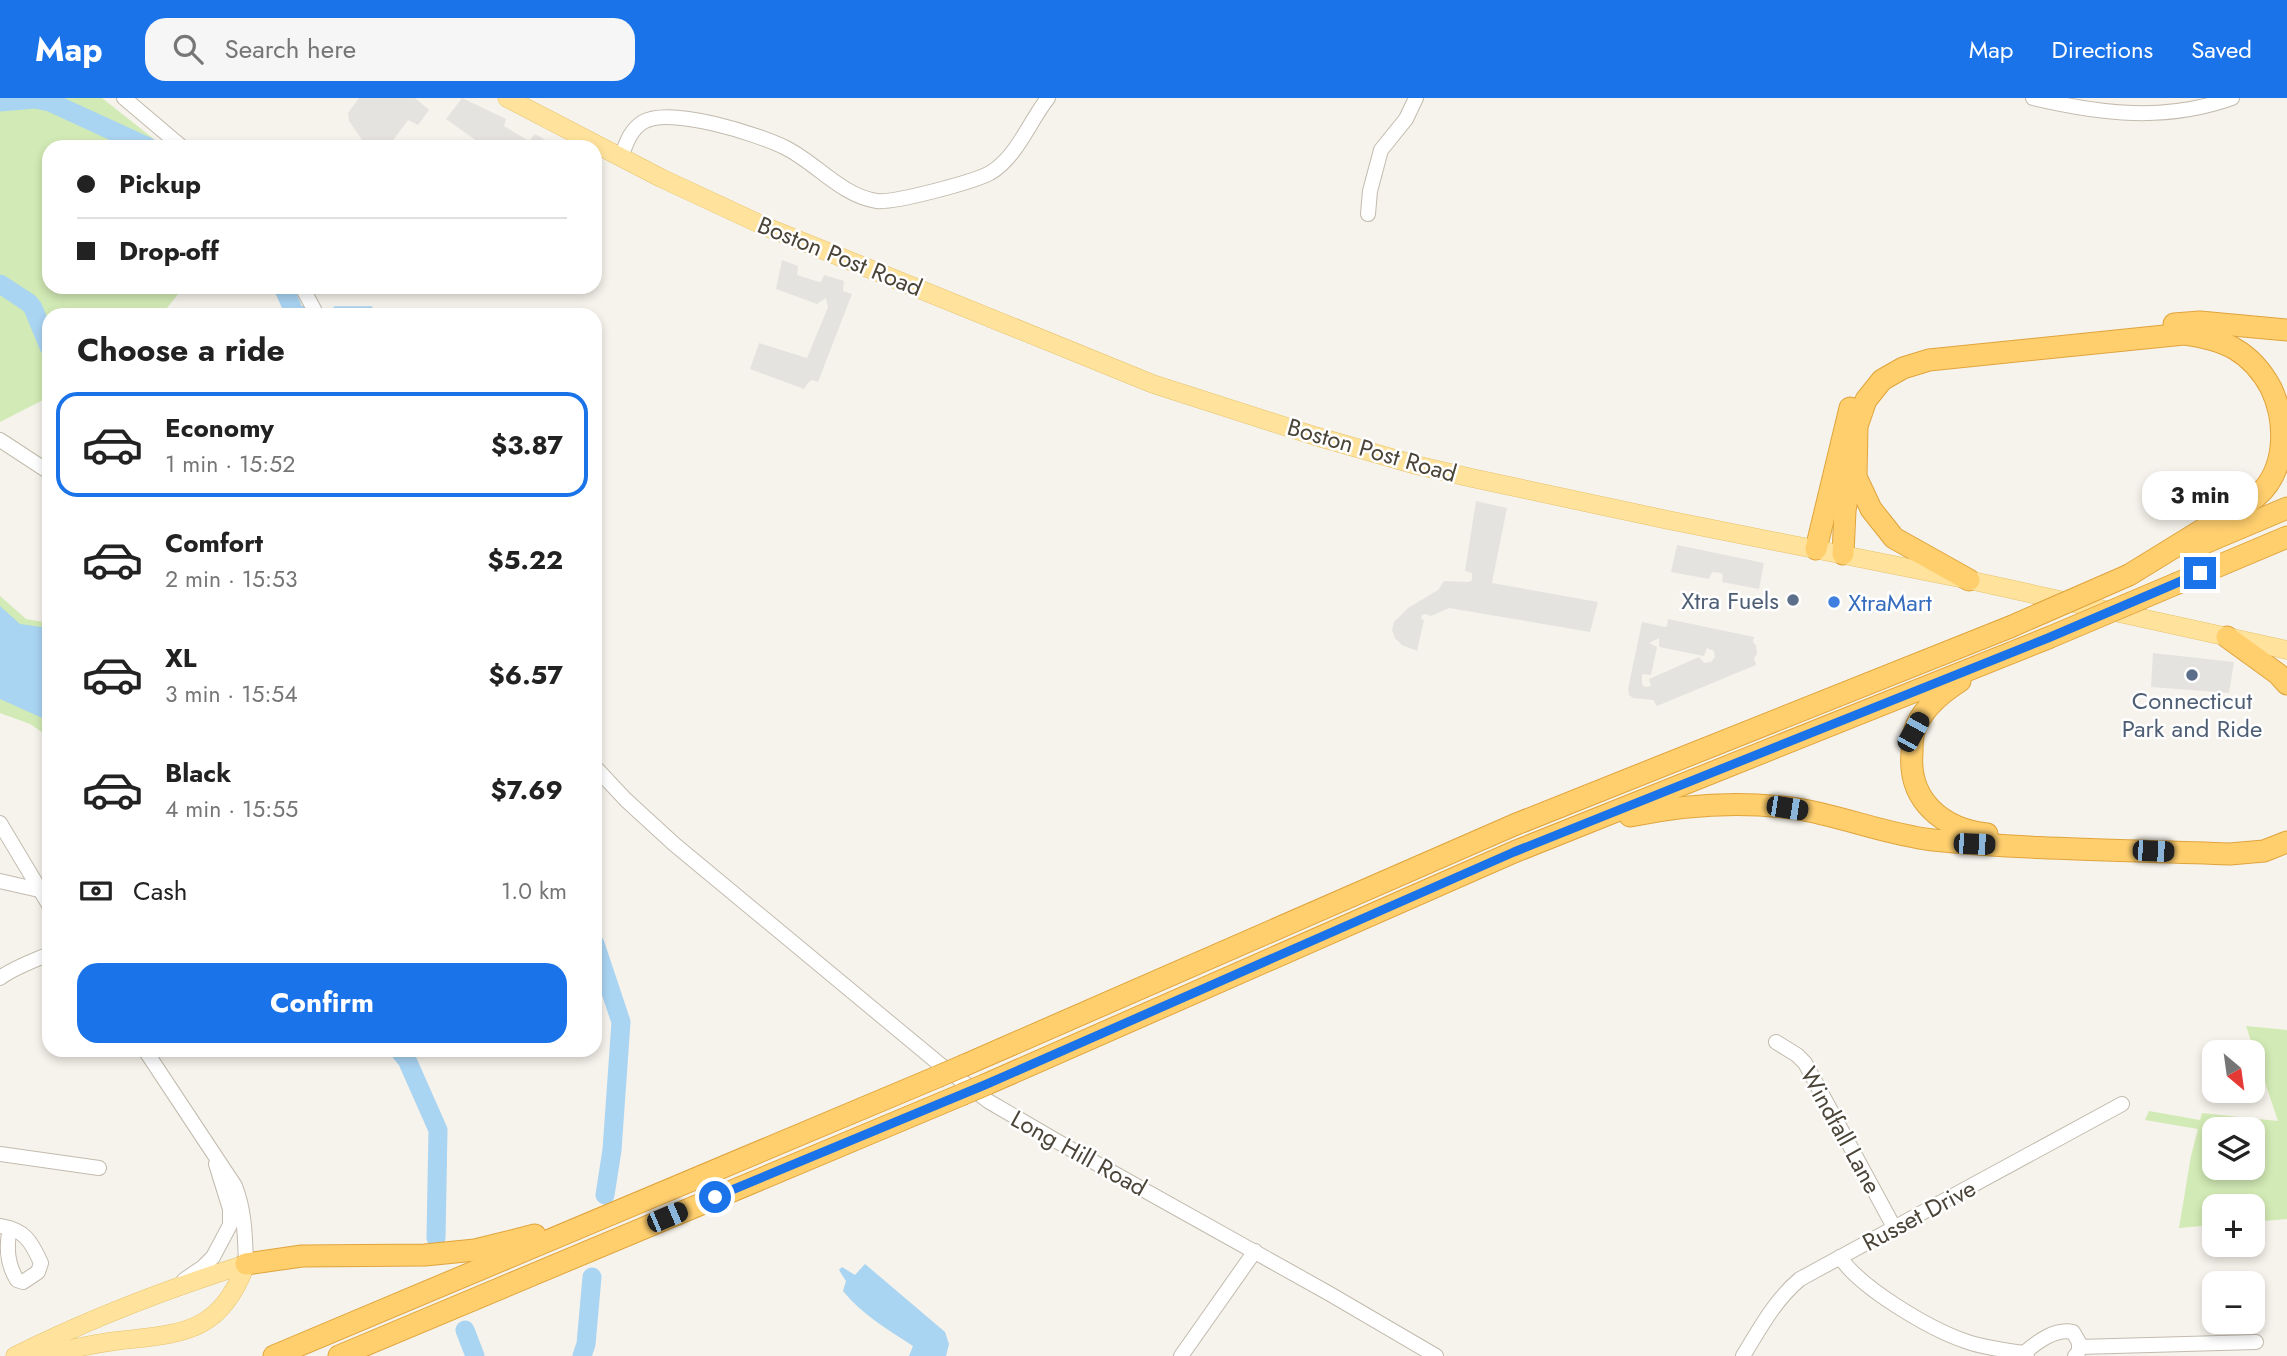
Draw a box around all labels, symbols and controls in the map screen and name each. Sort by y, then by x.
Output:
search box [145,18,635,81]
text: Map [35,26,103,73]
icon: search [169,30,207,68]
text: Search here [225,30,356,68]
text: Map [1969,32,2014,67]
text: Directions [2052,32,2153,67]
text: Saved [2191,32,2252,67]
text: Pickup [119,165,201,203]
street label: Boston Post Road [752,207,928,305]
text: Drop-off [119,232,219,270]
text: Choose a ride [77,327,285,373]
text: Economy [165,409,274,447]
street label: Boston Post Road [1283,409,1461,491]
icon: car [81,413,144,476]
text: $3.87 [491,426,563,464]
text: 1 min · 15:52 [165,447,295,481]
callout: 3 min [2142,472,2258,520]
text: 3 min [2170,478,2230,512]
text: Comfort [165,524,263,562]
icon: car [81,528,144,591]
text: $5.22 [488,541,563,579]
route end [2184,557,2216,589]
text: 2 min · 15:53 [165,562,297,596]
place label: Xtra Fuels [1681,583,1779,618]
place label: XtraMart [1848,585,1932,620]
marker: Xtra Fuels [1785,592,1801,608]
marker: XtraMart [1826,594,1842,610]
text: XL [165,639,197,677]
icon: car [81,643,144,706]
text: $6.57 [489,656,563,694]
marker: Connecticut Park and Ride [2184,667,2200,683]
text: 3 min · 15:54 [165,677,298,711]
place label: Connecticut Park and Ride [2122,683,2262,746]
car [1894,709,1933,755]
text: Black [165,754,231,792]
icon: car [81,758,144,821]
text: $7.69 [491,771,563,809]
text: 4 min · 15:55 [165,792,298,826]
car [1765,794,1810,822]
car [1953,833,1996,855]
car [2132,840,2175,862]
icon: cash [77,872,115,910]
text: Cash [133,872,187,910]
text: 1.0 km [501,874,567,908]
button: Confirm [77,963,567,1043]
north arrow [2202,1040,2264,1102]
map controls [2202,1040,2265,1334]
street label: Windfall Lane [1792,1060,1890,1200]
street label: Long Hill Road [1005,1101,1153,1205]
button: layers [2202,1117,2265,1180]
street label: Russet Drive [1856,1170,1982,1260]
route start [699,1181,731,1213]
button: + [2202,1194,2265,1257]
car [644,1199,691,1235]
button: − [2202,1271,2265,1334]

